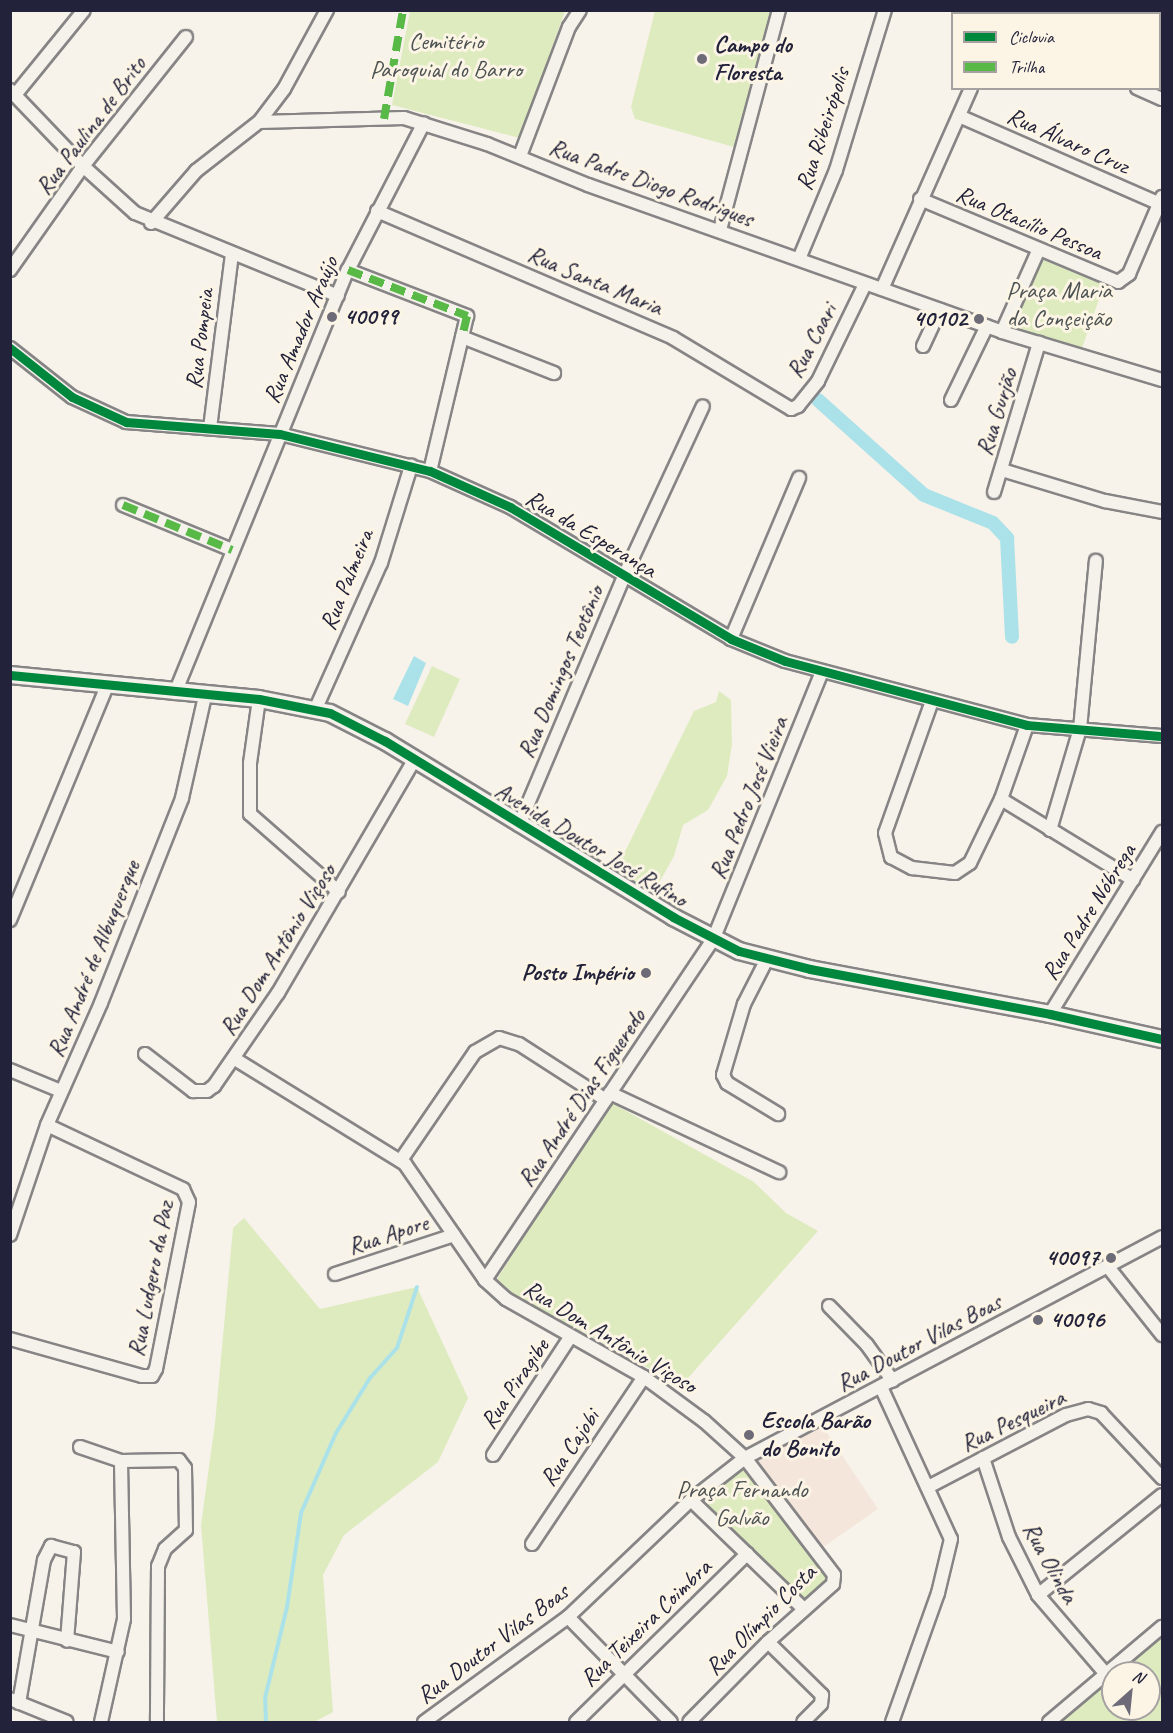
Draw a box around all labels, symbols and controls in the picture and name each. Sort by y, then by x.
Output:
legend [951,12,1161,90]
text: Ciclovia [1009,26,1054,48]
park label: Cemitério Paroquial do Barro [370,28,522,84]
place label: Campo do Floresta [714,31,792,87]
street label: Rua Paulina de Brito [29,51,153,201]
marker: Campo do Floresta [695,52,709,66]
text: Trilha [1009,56,1044,78]
street label: Rua Ribeirópolis [790,64,856,194]
street label: Rua Álvaro Cruz [1003,101,1133,181]
street label: Rua Padre Diogo Rodrigues [545,133,757,233]
street label: Rua Otacílio Pessoa [951,179,1107,267]
street label: Rua Santa Maria [523,240,667,322]
street label: Rua Amador Araújo [257,252,345,408]
park label: Praça Maria da Conçeição [1006,277,1112,333]
street label: Rua Pompeia [180,287,220,391]
street label: Rua Coari [781,299,843,383]
place label: 40099 [344,303,397,331]
place label: 40102 [913,305,967,333]
marker: 40099 [325,310,339,324]
marker: 40102 [972,312,986,326]
street label: Rua Gurjão [970,365,1024,459]
street label: Rua da Esperança [520,484,662,584]
street label: Rua Palmeira [314,525,380,635]
street label: Rua Domingos Teotônio [512,582,610,762]
street label: Rua Pedro José Vieira [703,713,795,883]
street label: Avenida Doutor José Rufino [490,776,692,914]
street label: Rua Padre Nóbrega [1035,838,1143,986]
street label: Rua André de Albuquerque [41,857,147,1061]
street label: Rua Dom Antônio Viçoso [214,859,342,1041]
place label: Posto Império [521,959,634,987]
marker: Posto Império [639,966,653,980]
street label: Rua André Dias Figueredo [512,1004,652,1192]
street label: Rua Ludgero da Paz [122,1199,180,1359]
street label: Rua Apore [344,1209,432,1261]
place label: 40097 [1045,1244,1099,1272]
marker: 40097 [1104,1251,1118,1265]
street label: Rua Dom Antônio Viçoso [518,1274,702,1400]
street label: Rua Doutor Vilas Boas [832,1288,1006,1398]
place label: 40096 [1050,1306,1104,1334]
marker: 40096 [1031,1313,1045,1327]
street label: Rua Piragibe [475,1334,555,1434]
street label: Rua Pesqueira [957,1384,1069,1458]
street label: Rua Cajobi [534,1404,606,1492]
place label: Escola Barão do Bonito [761,1407,871,1463]
marker: Escola Barão do Bonito [742,1428,756,1442]
park label: Praça Fernando Galvão [676,1476,808,1532]
street label: Rua Olinda [1016,1518,1084,1608]
street label: Rua Teixeira Coimbra [575,1554,717,1692]
street label: Rua Olímpio Costa [700,1559,822,1681]
street label: Rua Doutor Vilas Boas [412,1578,574,1710]
north arrow [1101,1661,1161,1721]
text: N [1129,1666,1147,1688]

